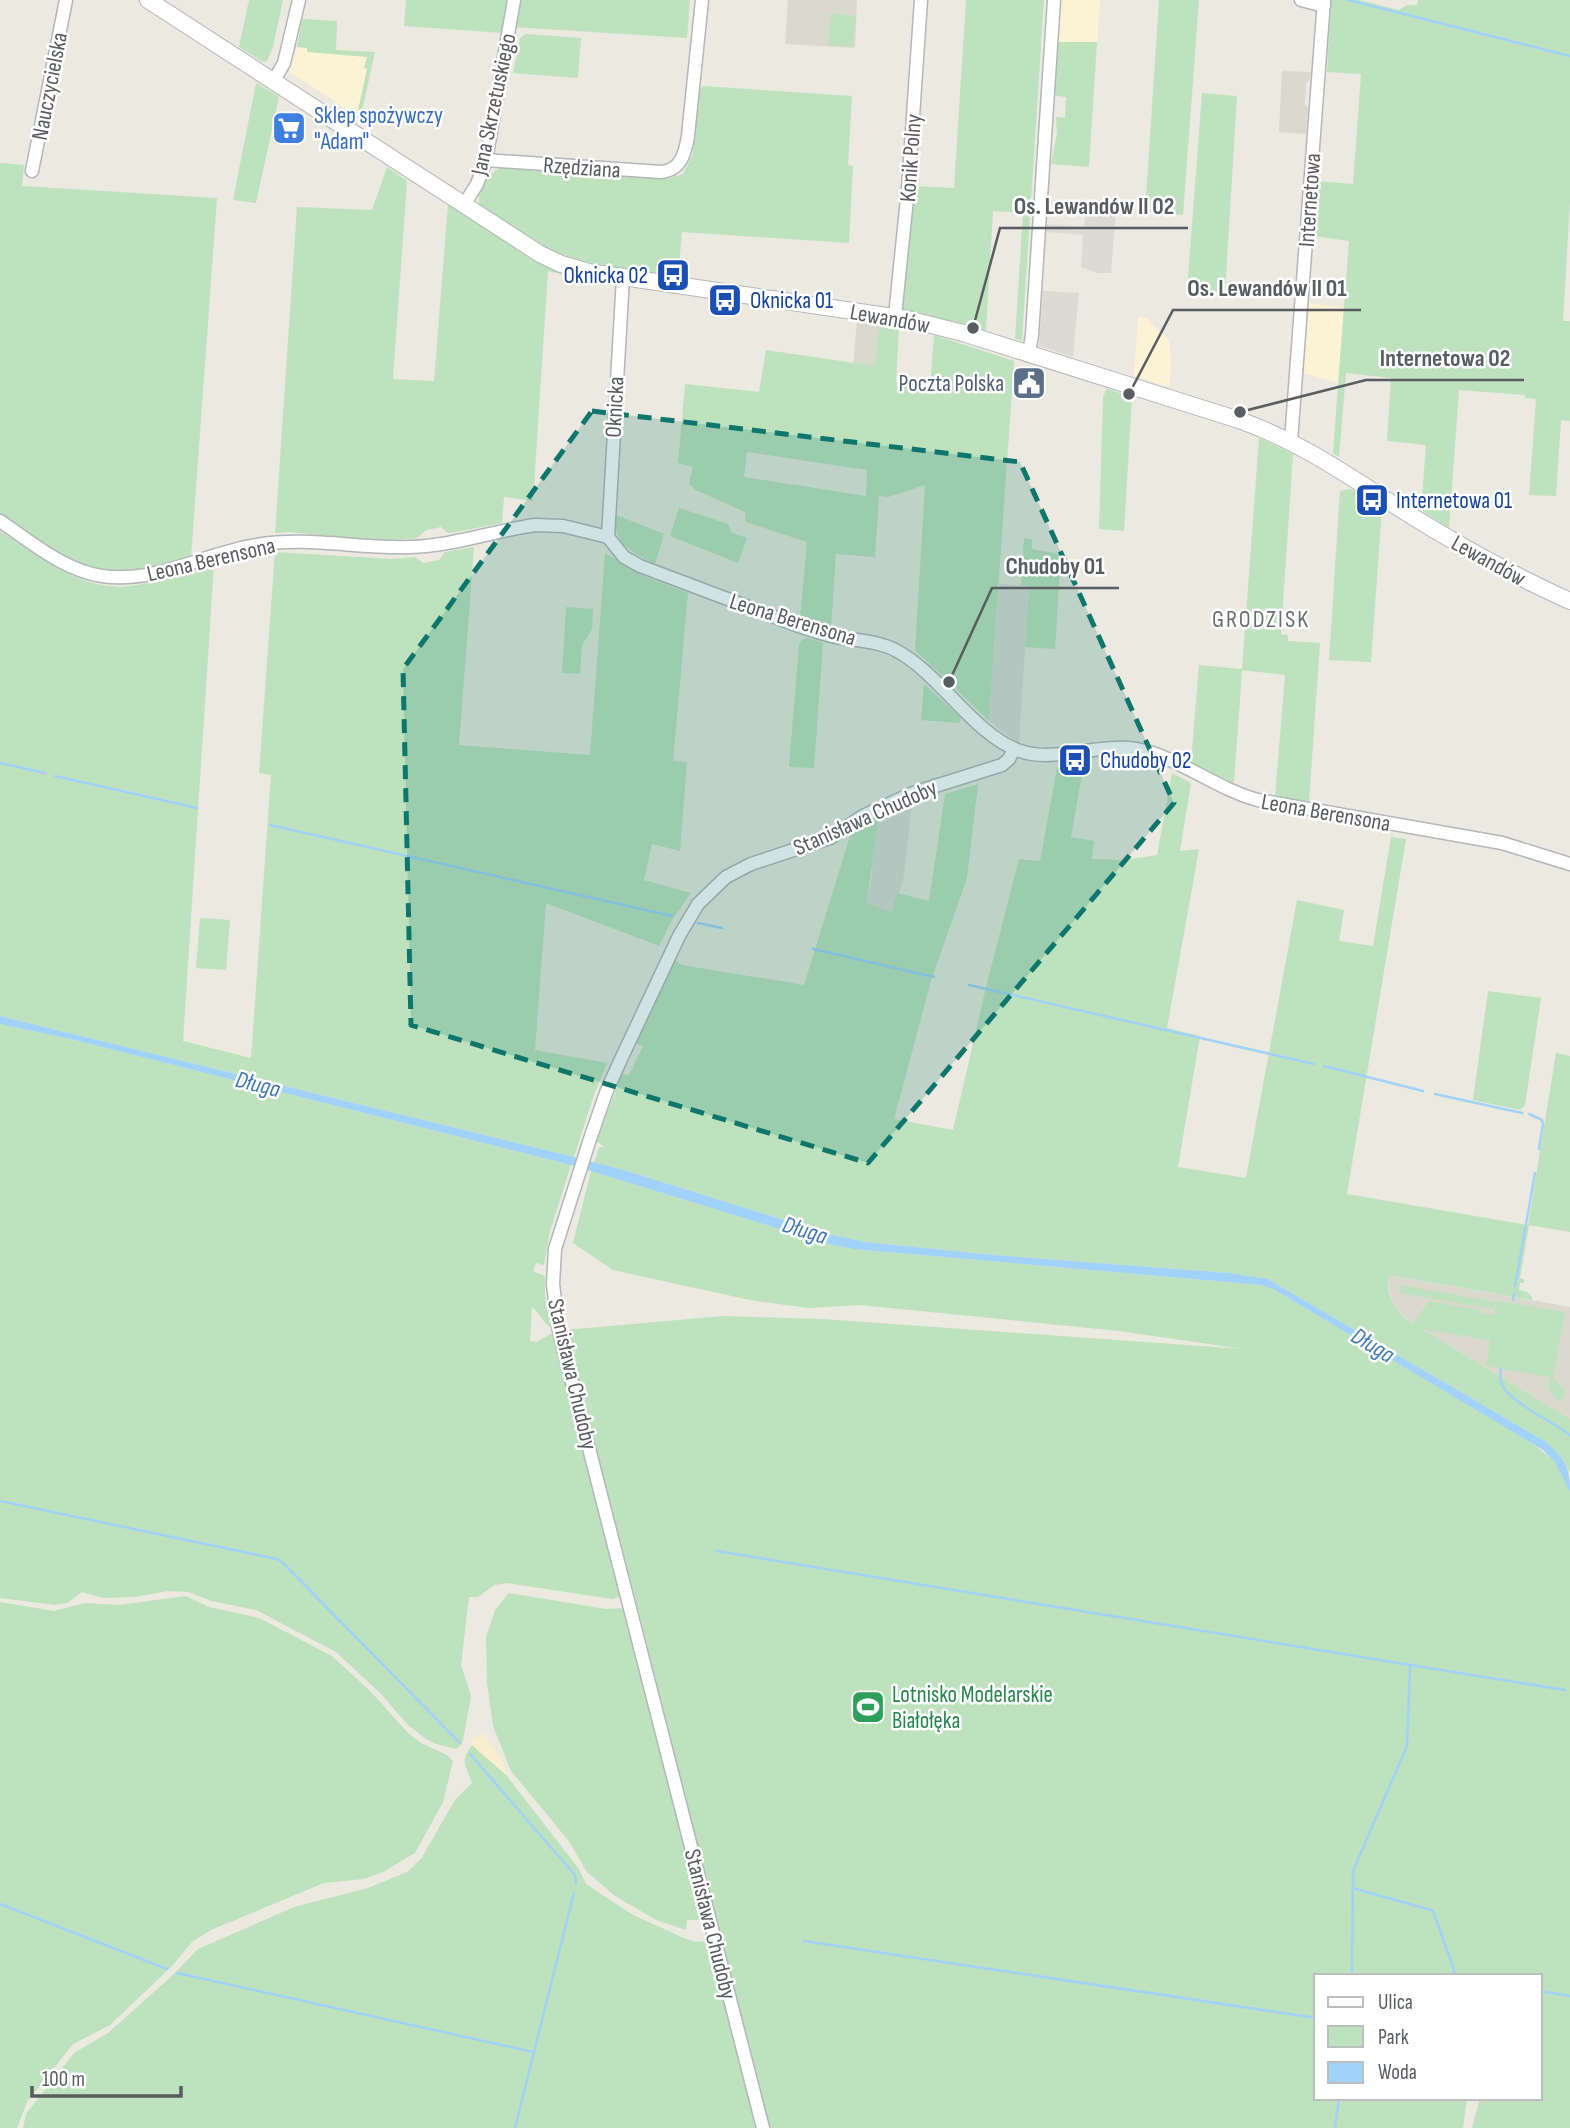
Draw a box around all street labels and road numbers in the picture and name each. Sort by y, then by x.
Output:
street label: Nauczycielska [26,30,74,142]
street label: Jana Skrzetuskiego [465,31,523,179]
street label: Konik Polny [894,113,928,203]
street label: Rzędziana [542,151,622,185]
street label: Internetowa [1293,152,1327,248]
street label: Lewandów [848,298,932,340]
street label: Oknicka [599,376,631,438]
street label: Lewandów [1446,529,1531,593]
street label: Leona Berensona [144,532,278,588]
street label: Leona Berensona [726,587,859,652]
street label: Stanisława Chudoby [789,774,942,862]
street label: Leona Berensona [1259,788,1393,838]
street label: Stanisława Chudoby [541,1296,603,1453]
street label: Stanisława Chudoby [678,1846,742,2003]

